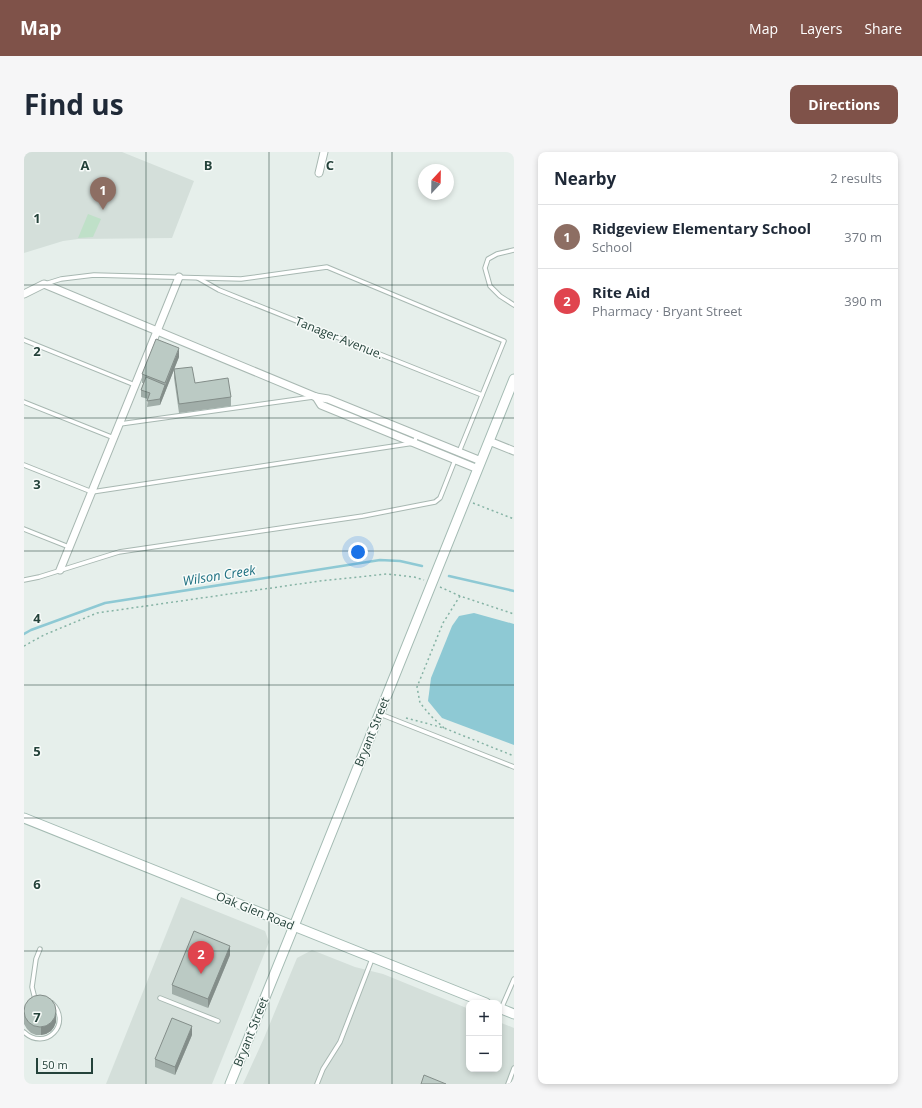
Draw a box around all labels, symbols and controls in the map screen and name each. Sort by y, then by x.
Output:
text: Map [20,15,61,41]
text: Map [749,19,778,38]
text: Layers [800,19,842,38]
text: Share [864,19,902,38]
text: Find us [24,85,124,123]
button: Directions [790,85,898,124]
text: A [81,156,90,174]
text: B [204,156,213,174]
text: C [326,156,334,174]
north arrow [418,164,454,200]
text: Nearby [554,167,616,190]
text: 2 results [830,169,882,187]
pin: 1 [90,177,116,210]
text: 1 [33,209,41,227]
text: Ridgeview Elementary School [592,218,811,238]
text: 1 [563,228,571,246]
text: 370 m [844,228,882,246]
text: School [592,238,632,256]
text: Rite Aid [592,282,650,302]
text: 2 [563,292,571,310]
text: 390 m [844,292,882,310]
text: Pharmacy · Bryant Street [592,302,742,320]
street label: Tanager Avenue. [293,312,386,363]
text: 2 [33,342,41,360]
text: 3 [33,475,41,493]
your location [348,542,368,562]
water label: Wilson Creek [181,560,257,590]
text: 4 [33,609,41,627]
street label: Bryant Street [350,695,393,769]
text: 5 [33,742,41,760]
text: 6 [33,875,41,893]
street label: Oak Glen Road [214,887,297,934]
pin: 2 [188,941,214,974]
street label: Bryant Street [229,995,272,1069]
map controls [466,1000,502,1072]
button: + [466,1000,502,1036]
text: 7 [33,1008,41,1026]
button: − [466,1036,502,1072]
scale bar [36,1056,93,1075]
text: 50 m [42,1057,68,1072]

